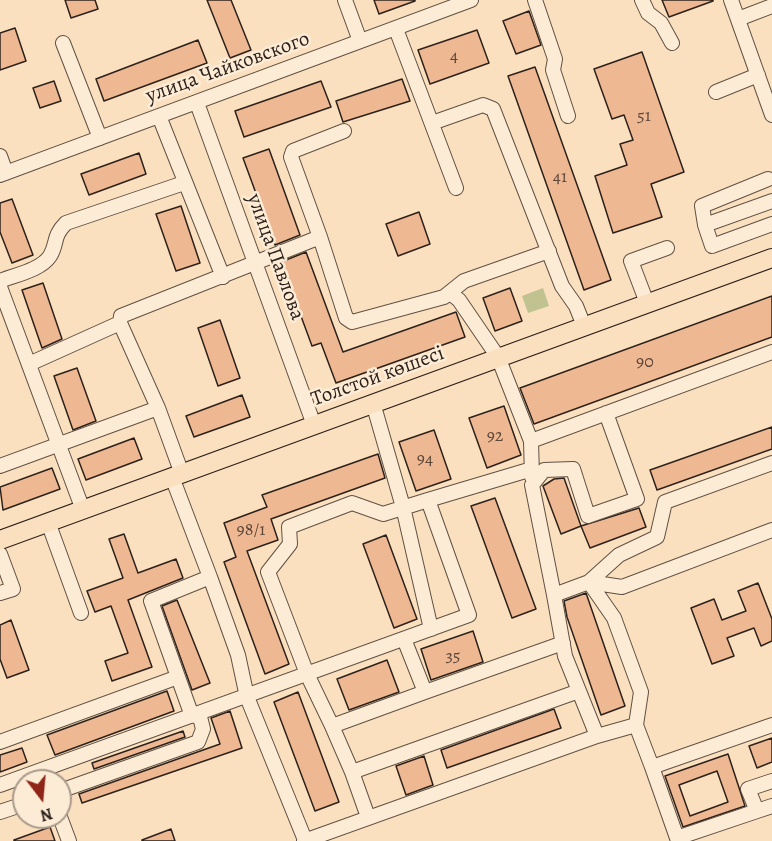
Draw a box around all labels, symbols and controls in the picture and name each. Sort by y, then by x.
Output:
street label: улица Чайковского [143,27,313,109]
house number: 4 [450,46,458,68]
house number: 51 [637,106,651,128]
house number: 41 [553,167,567,189]
street label: улица Павлова [240,190,310,324]
street label: Толстой көшесі [308,341,448,413]
house number: 90 [636,352,654,374]
house number: 92 [487,426,503,448]
house number: 94 [417,449,433,471]
house number: 98/1 [237,520,265,542]
house number: 35 [445,646,461,668]
north arrow [12,769,72,829]
text: N [38,802,55,827]

